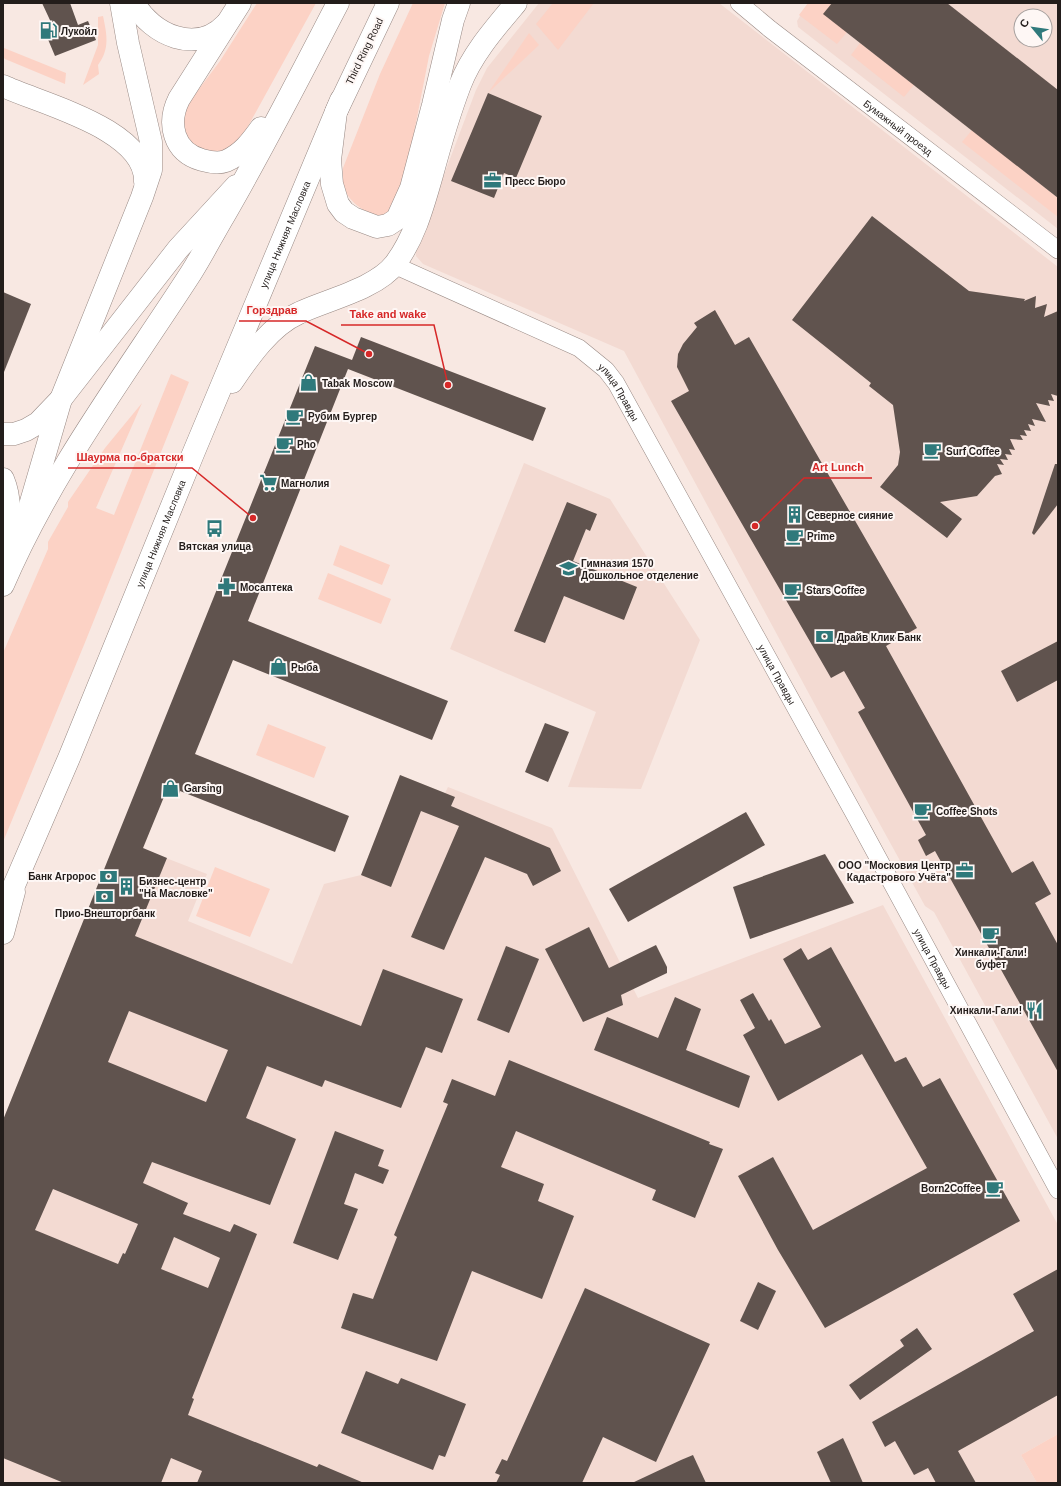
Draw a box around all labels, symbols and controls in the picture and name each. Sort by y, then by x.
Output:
north arrow [1013,8,1053,48]
street label: Third Ring Road [344,16,385,86]
text: С [1017,17,1031,30]
fuel station icon: Лукойл [38,21,58,41]
place label: Лукойл [61,26,97,37]
street label: Бумажный проезд [861,98,934,158]
office icon: Пресс Бюро [482,171,502,191]
place label: Пресс Бюро [505,176,566,187]
street label: улица Нижняя Масловка [258,179,313,290]
callout: Горздрав [239,298,306,321]
callout: Take and wake [341,302,434,325]
text: Горздрав [246,304,298,316]
text: Take and wake [350,308,426,320]
street label: улица Правды [596,361,641,423]
shop icon: Tabak Moscow [299,373,319,393]
place label: Tabak Moscow [322,378,393,389]
cafe icon: Рубим Бургер [285,406,305,426]
place label: Рубим Бургер [308,411,377,422]
cafe icon: Pho [274,434,294,454]
place label: Pho [297,439,316,450]
cafe icon: Surf Coffee [923,441,943,461]
callout: Шаурма по-братски [68,445,192,468]
place label: Surf Coffee [946,446,1000,457]
text: Шаурма по-братски [76,451,184,463]
callout: Art Lunch [804,455,872,478]
text: Art Lunch [812,461,864,473]
supermarket icon: Магнолия [258,473,278,493]
street label: улица Нижняя Масловка [134,478,188,589]
place label: Магнолия [281,478,330,489]
building icon: Северное сияние [784,505,804,525]
place label: Северное сияние [807,510,894,521]
bus stop icon: Вятская улица [205,519,225,539]
cafe icon: Prime [784,526,804,546]
place label: Prime [807,531,835,542]
place label: Вятская улица [179,541,252,552]
place label: Гимназия 1570 Дошкольное отделение [581,558,699,581]
school or university icon: Гимназия 1570 Дошкольное отделение [558,559,578,579]
pharmacy icon: Мосаптека [217,577,237,597]
cafe icon: Stars Coffee [783,580,803,600]
place label: Мосаптека [240,582,293,593]
place label: Stars Coffee [806,585,865,596]
bank icon: Драйв Клик Банк [814,627,834,647]
place label: Драйв Клик Банк [837,632,922,643]
street label: улица Правды [756,643,798,707]
shop icon: Рыба [268,657,288,677]
place label: Рыба [291,662,318,673]
shop icon: Garsing [161,778,181,798]
place label: Garsing [184,783,222,794]
cafe icon: Coffee Shots [913,801,933,821]
place label: Coffee Shots [936,806,998,817]
place label: ООО "Московия Центр Кадастрового Учёта" [838,860,951,883]
office icon: ООО "Московия Центр Кадастрового Учёта" [954,861,974,881]
bank icon: Банк Агророс [99,866,119,886]
place label: Банк Агророс [28,871,96,882]
place label: Бизнес-центр "На Масловке" [139,876,213,899]
building icon: Бизнес-центр "На Масловке" [116,877,136,897]
bank icon: Прио-Внешторгбанк [95,886,115,906]
place label: Прио-Внешторгбанк [55,908,156,919]
cafe icon: Хинкали-Гали! буфет [981,925,1001,945]
street label: улица Правды [911,927,953,991]
place label: Хинкали-Гали! буфет [955,947,1027,970]
restaurant icon: Хинкали-Гали! [1025,1000,1045,1020]
place label: Хинкали-Гали! [950,1005,1022,1016]
cafe icon: Born2Coffee [984,1178,1004,1198]
place label: Born2Coffee [921,1183,981,1194]

